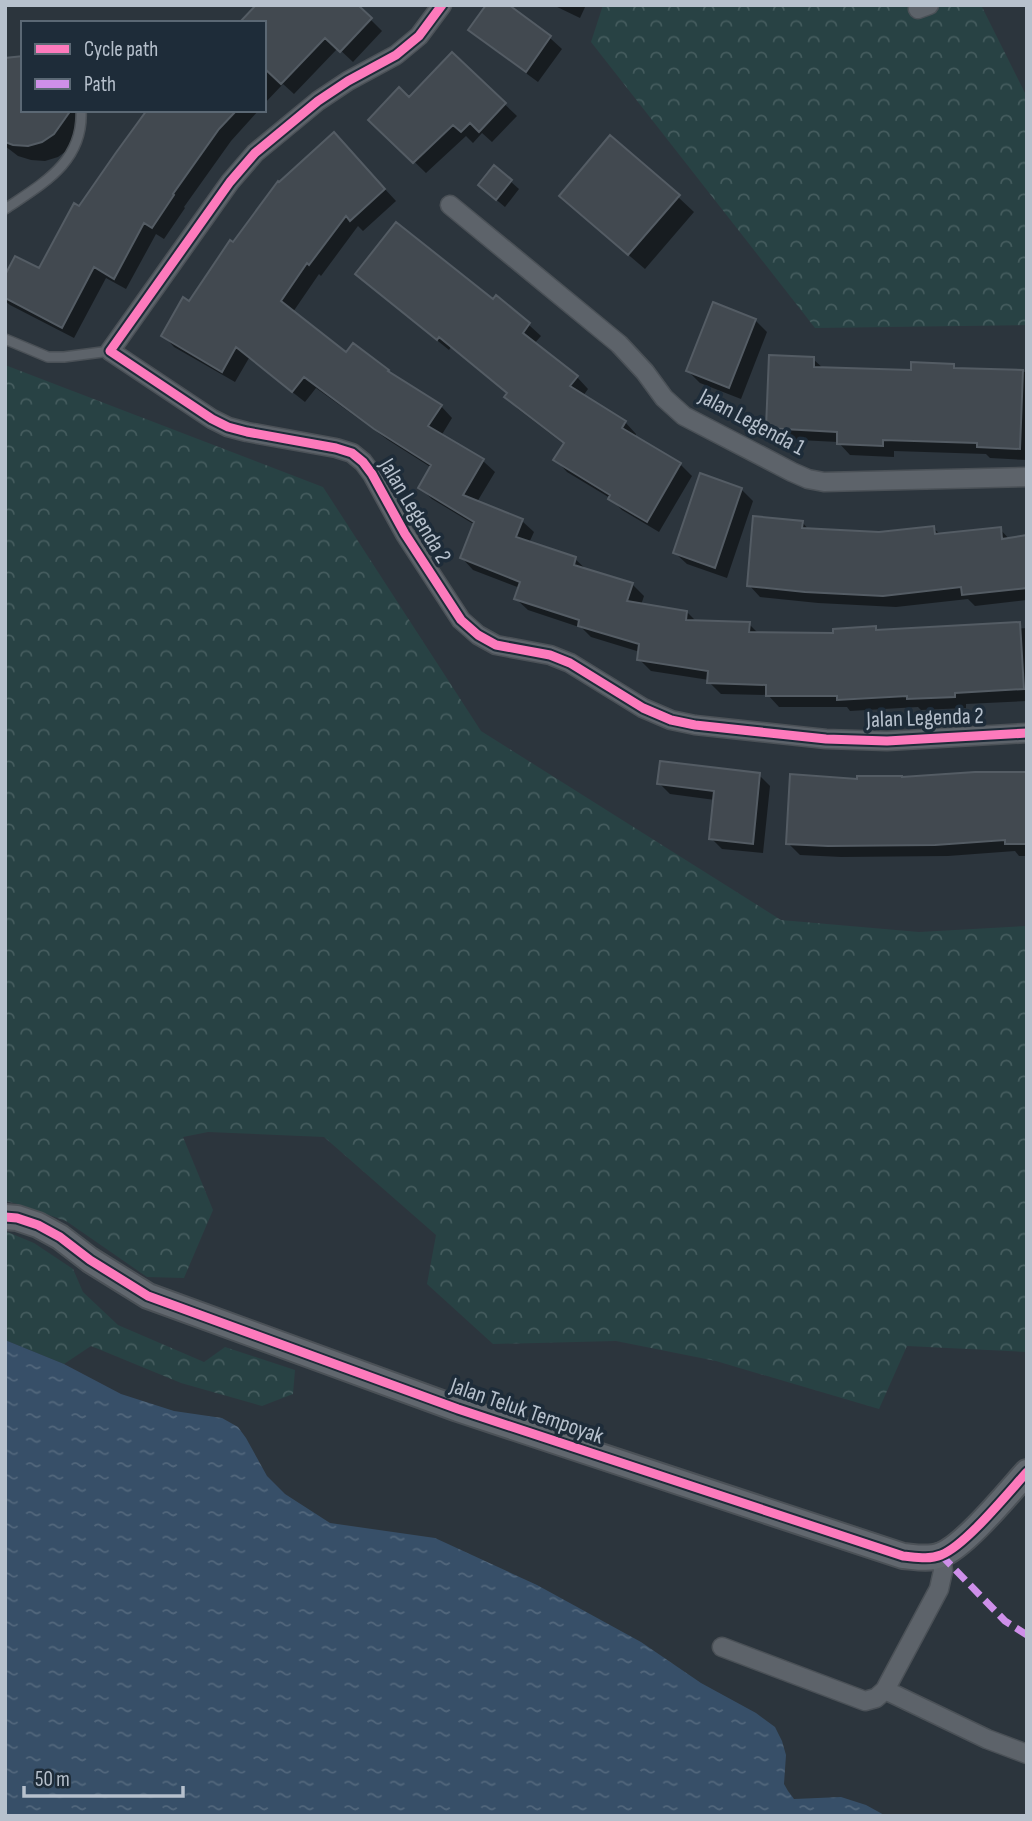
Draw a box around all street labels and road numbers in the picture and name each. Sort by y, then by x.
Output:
street label: Jalan Legenda 1 [693,382,810,462]
street label: Jalan Legenda 2 [372,453,457,569]
street label: Jalan Legenda 2 [865,702,984,734]
street label: Jalan Teluk Tempoyak [446,1371,608,1450]

